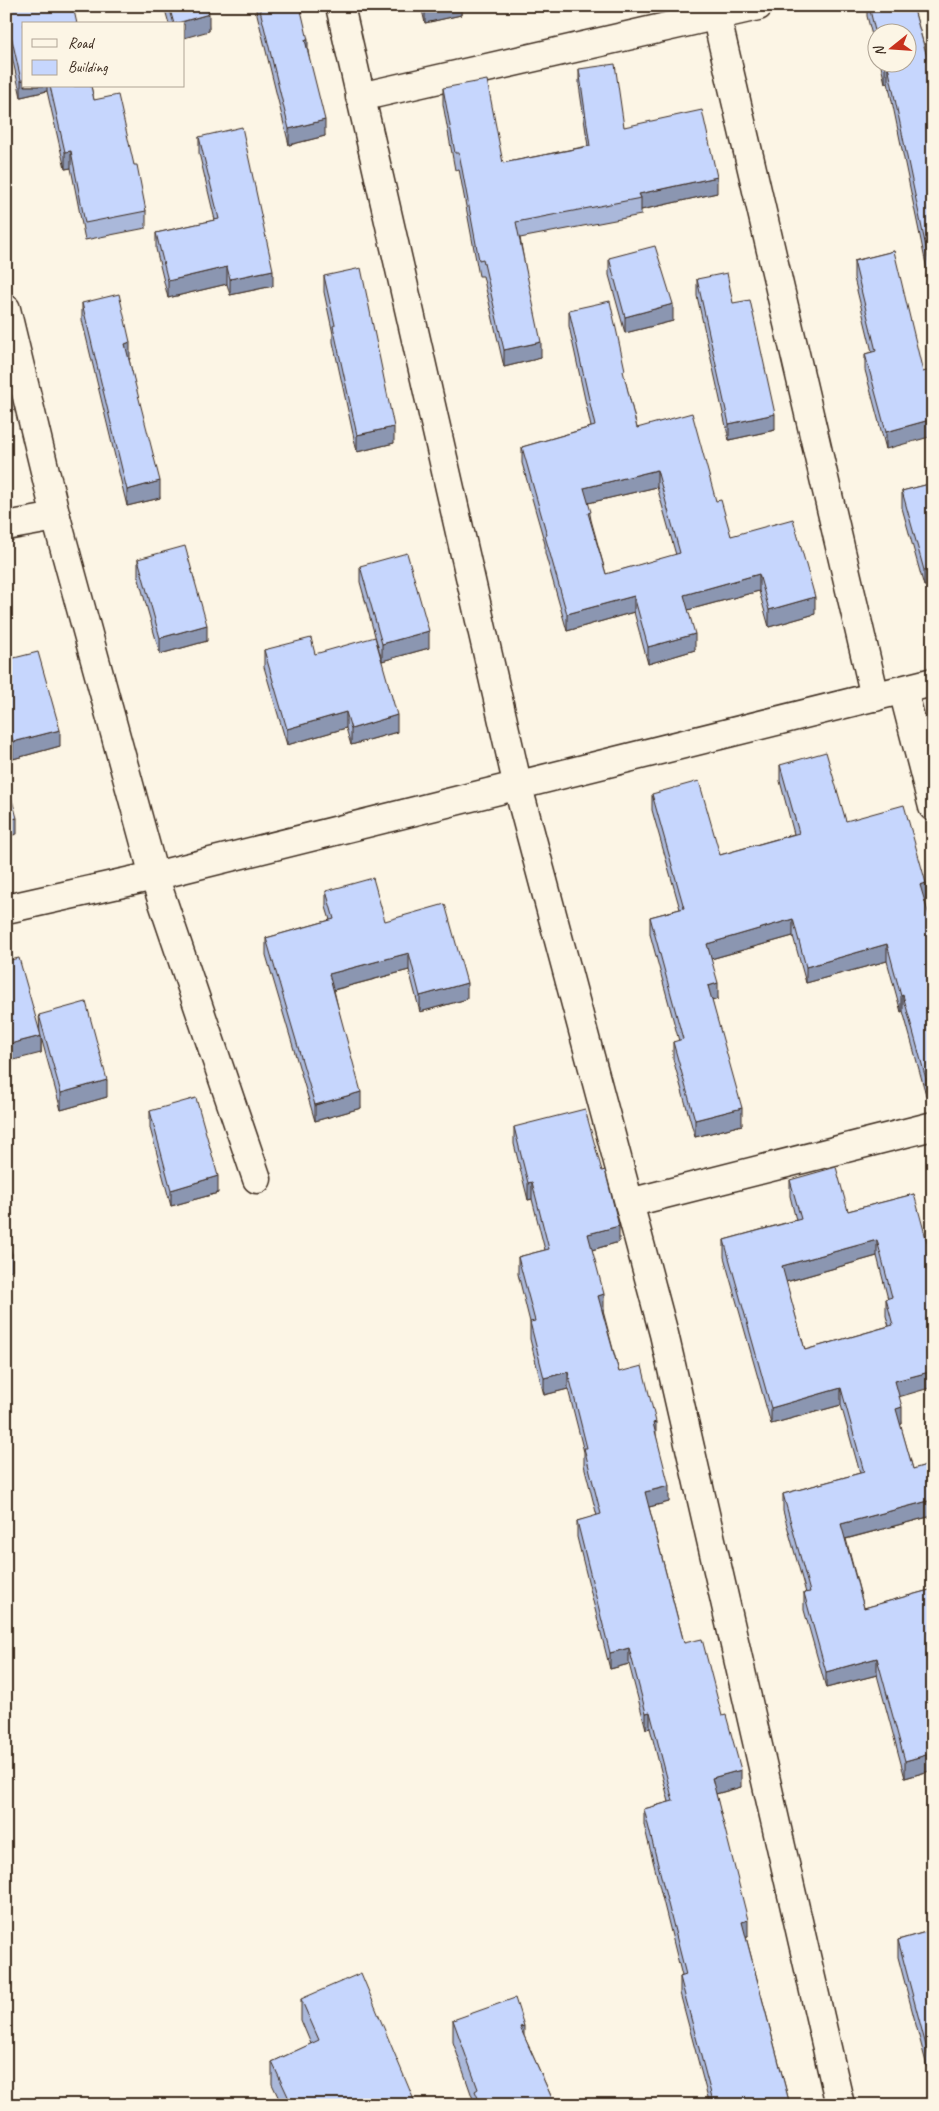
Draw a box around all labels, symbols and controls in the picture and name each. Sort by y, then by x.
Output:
legend [22,22,185,88]
north arrow [866,22,916,72]
text: Road [68,34,95,53]
text: N [870,43,889,58]
text: Building [68,58,108,77]

